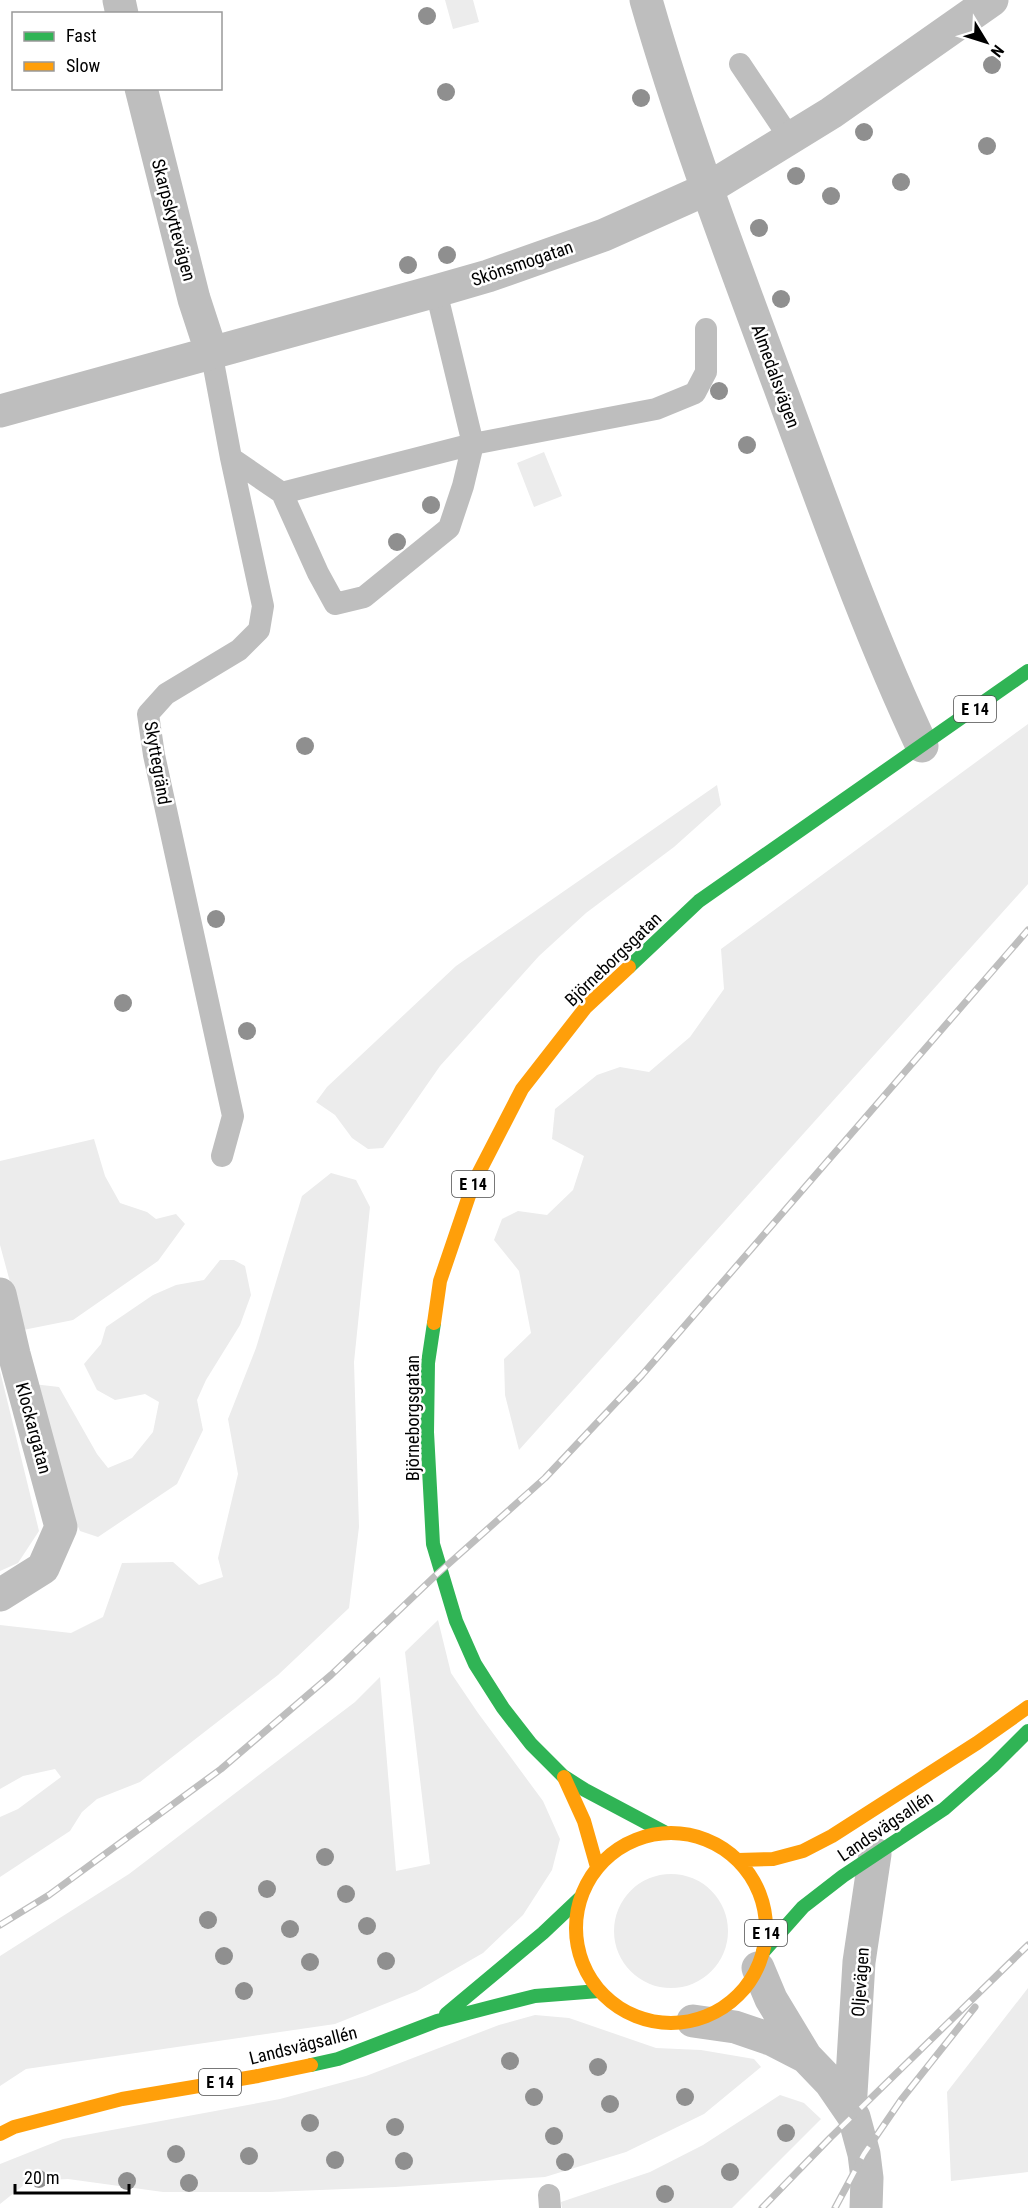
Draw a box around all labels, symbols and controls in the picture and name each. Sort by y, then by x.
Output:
legend [12,12,222,90]
north arrow [956,12,1016,72]
text: Fast [66,25,97,46]
text: N [987,41,1008,61]
text: Slow [66,55,101,76]
street label: Skarpskyttevägen [148,157,200,283]
street label: Skönsmogatan [468,236,576,290]
street label: Almedalsvägen [748,321,804,431]
road number: E 14 [954,696,996,722]
street label: Skyttegränd [140,720,176,806]
street label: Björneborgsgatan [560,908,666,1010]
road number: E 14 [452,1171,494,1197]
street label: Björneborgsgatan [402,1355,423,1481]
street label: Klockargatan [12,1380,56,1476]
street label: Landsvägsallén [833,1786,937,1866]
road number: E 14 [745,1920,787,1946]
street label: Oljevägen [847,1947,873,2017]
street label: Landsvägsallén [247,2021,359,2069]
road number: E 14 [199,2069,241,2095]
scale bar [15,2157,129,2195]
text: 20 m [24,2167,59,2188]

